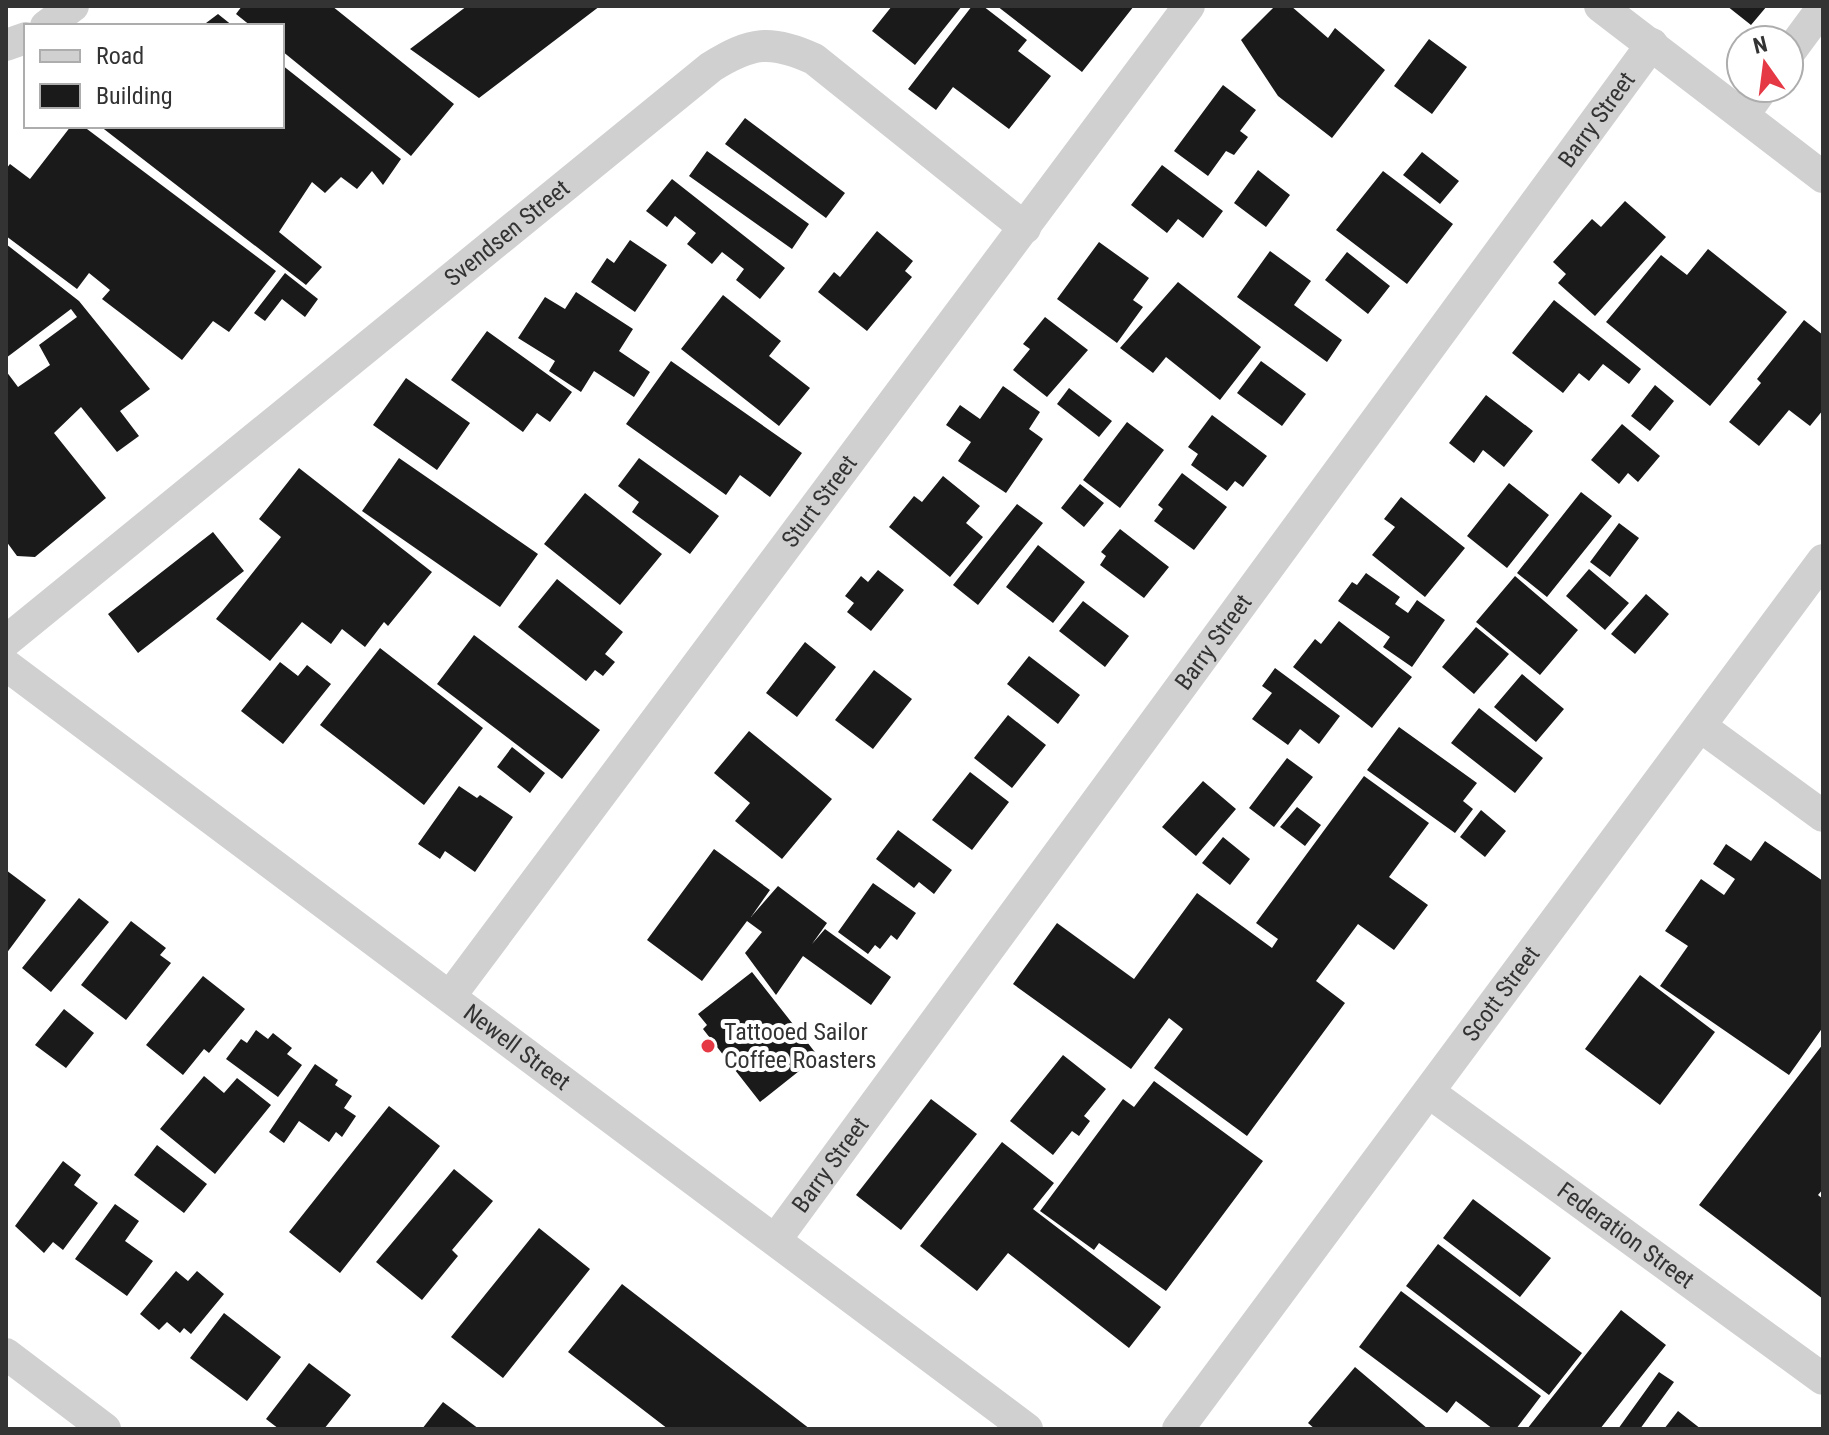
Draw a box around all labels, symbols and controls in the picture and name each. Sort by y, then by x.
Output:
legend [24,24,284,128]
north arrow [1725,24,1805,104]
text: N [1751,31,1770,59]
text: Road [96,42,144,70]
street label: Barry Street [1552,66,1641,173]
text: Building [96,82,173,110]
street label: Svendsen Street [439,174,575,292]
street label: Sturt Street [776,450,863,553]
street label: Barry Street [1169,589,1258,695]
street label: Scott Street [1457,941,1546,1047]
street label: Newell Street [458,998,576,1096]
place label: Tattooed Sailor Coffee Roasters [724,1018,876,1074]
marker: Tattooed Sailor Coffee Roasters [699,1037,717,1055]
street label: Barry Street [786,1112,875,1218]
street label: Federation Street [1552,1176,1699,1294]

